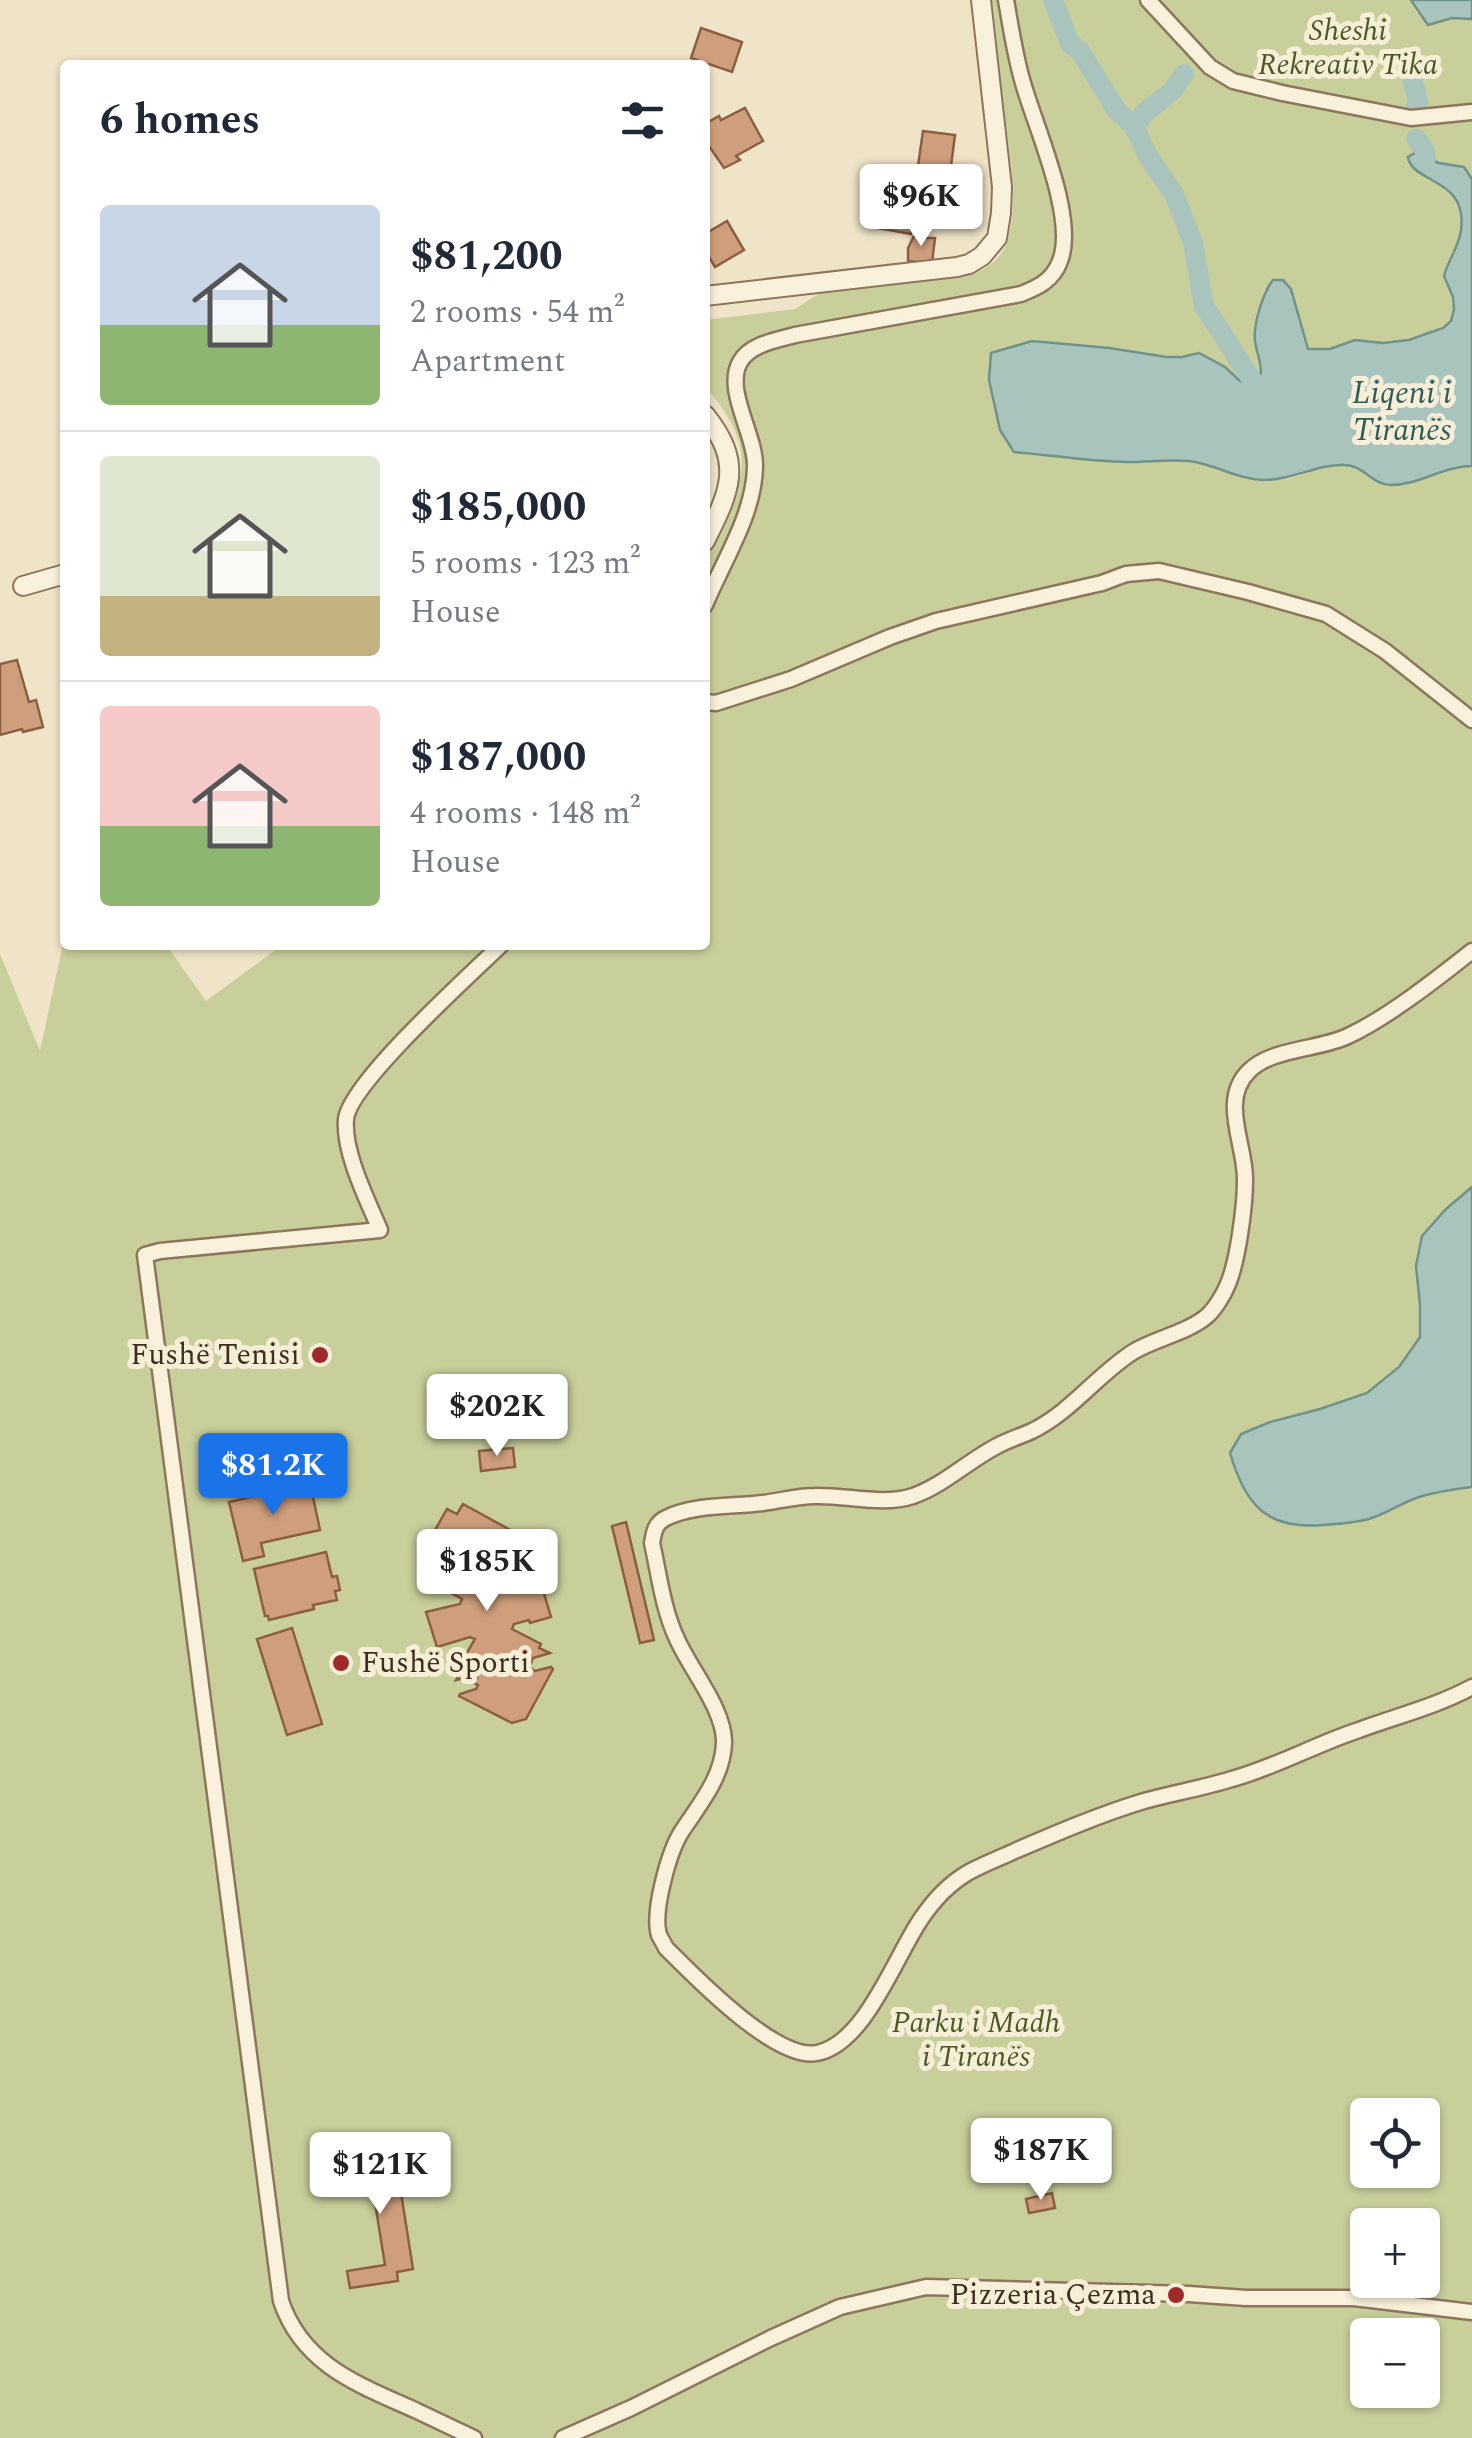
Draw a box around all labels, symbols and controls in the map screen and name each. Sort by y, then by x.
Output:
park label: Sheshi Rekreativ Tika [1258,8,1438,88]
text: 6 homes [100,89,260,152]
icon: filters [615,93,670,148]
pin: $96K [862,164,980,249]
text: $96K [882,172,960,221]
text: $81,200 [410,225,563,288]
icon: home [180,245,300,365]
text: 2 rooms · 54 m² [410,288,624,337]
text: Apartment [410,337,565,386]
water label: Liqeni i Tiranës [1352,369,1452,455]
text: $185,000 [410,476,586,539]
icon: home [180,496,300,616]
text: 5 rooms · 123 m² [410,539,640,588]
text: House [410,588,500,637]
text: $187,000 [410,726,586,789]
icon: home [180,746,300,866]
text: 4 rooms · 148 m² [410,789,640,838]
text: House [410,838,500,887]
place label: Fushë Tenisi [130,1332,300,1378]
marker: Fushë Tenisi [309,1344,331,1366]
pin: $202K [427,1374,567,1459]
text: $202K [449,1382,545,1431]
pin: $81.2K [192,1433,354,1518]
text: $81.2K [220,1441,326,1490]
pin: $185K [417,1529,557,1614]
text: $185K [439,1537,535,1586]
place label: Fushë Sporti [361,1640,530,1686]
marker: Fushë Sporti [330,1652,352,1674]
park label: Parku i Madh i Tiranës [892,2000,1060,2080]
map controls [1350,2098,1440,2408]
button: locate [1350,2098,1440,2188]
pin: $187K [971,2118,1111,2203]
text: $187K [993,2126,1089,2175]
pin: $121K [310,2132,450,2217]
text: $121K [332,2140,428,2189]
button: + [1350,2208,1440,2298]
place label: Pizzeria Çezma [950,2272,1156,2318]
marker: Pizzeria Çezma [1165,2284,1187,2306]
button: − [1350,2318,1440,2408]

